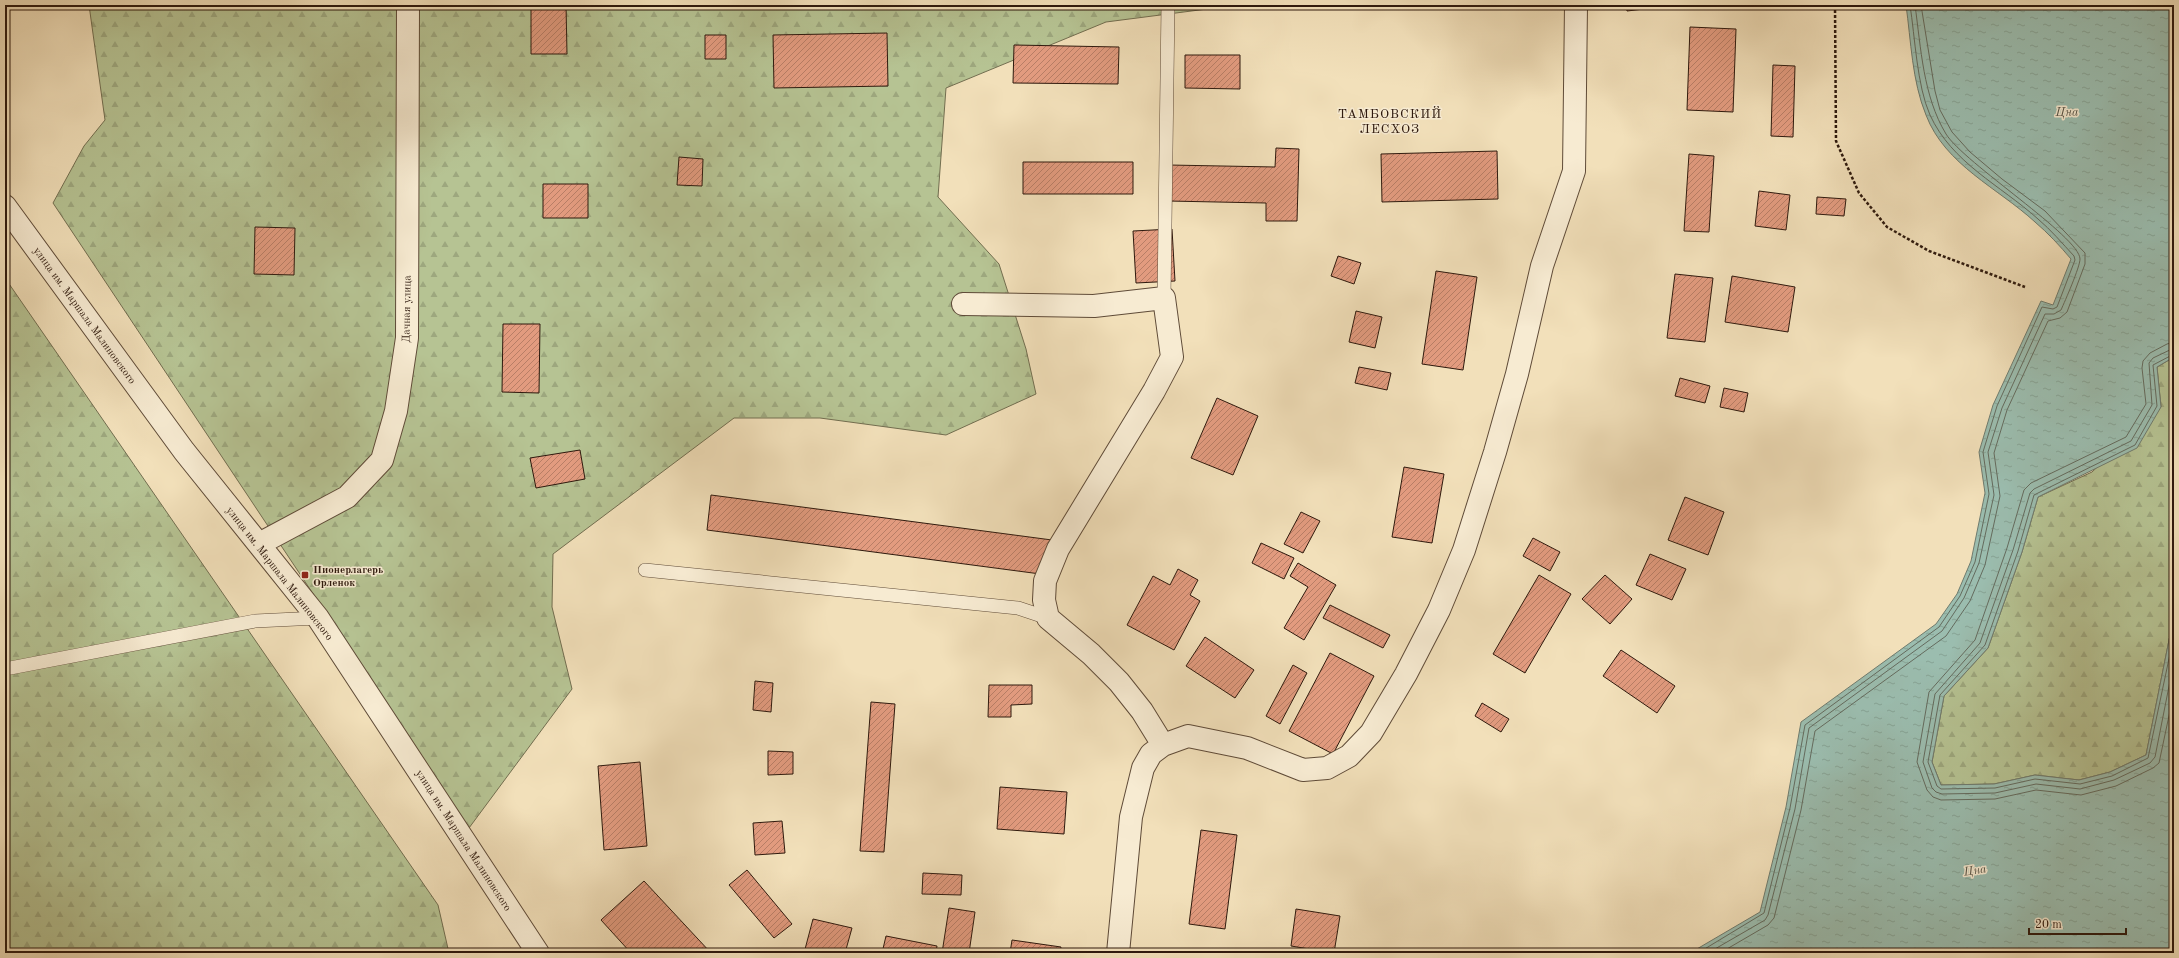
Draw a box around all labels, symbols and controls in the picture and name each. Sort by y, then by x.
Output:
district label: ТАМБОВСКИЙ ЛЕСХОЗ [1338,106,1442,136]
water label: Цна [2055,107,2079,119]
street label: улица им. Маршала Малиновского [30,245,137,386]
street label: Дачная улица [401,275,414,343]
street label: улица им. Маршала Малиновского [223,505,334,643]
place label: Пионерлагерь Орленок [313,565,383,589]
marker: Пионерлагерь Орленок [300,570,310,580]
street label: улица им. Маршала Малиновского [413,768,513,914]
water label: Цна [1962,863,1988,879]
scale bar [2029,910,2126,936]
text: 20 m [2035,919,2062,931]

